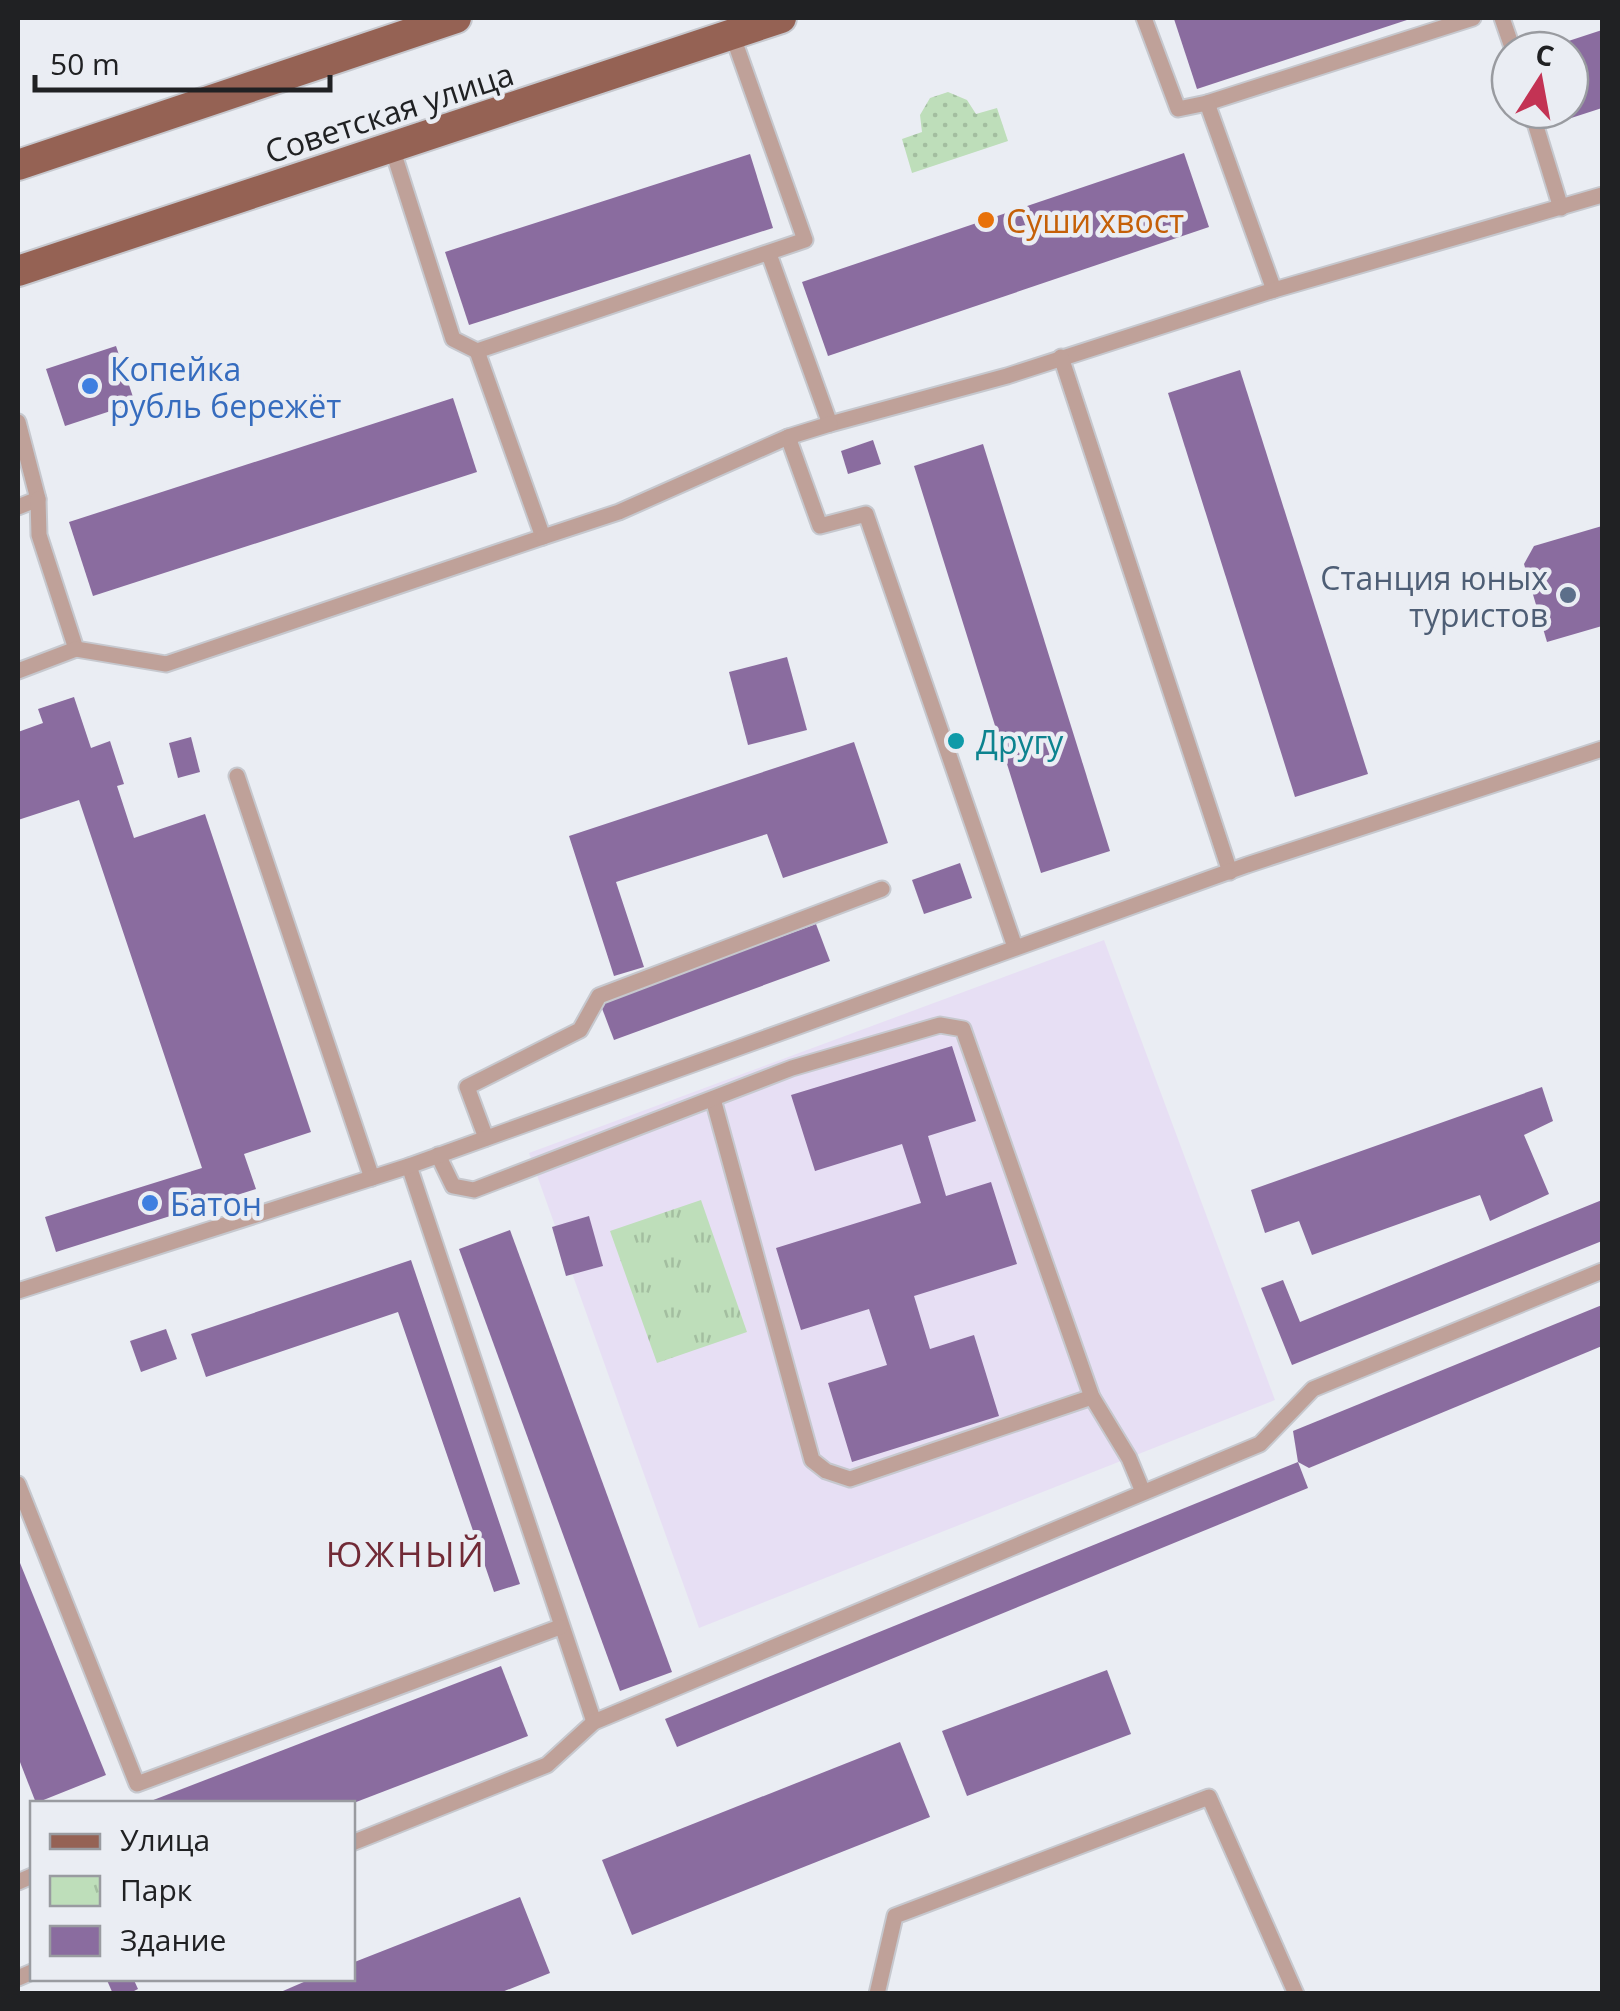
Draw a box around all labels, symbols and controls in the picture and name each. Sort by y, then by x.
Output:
scale bar [35,30,330,92]
north arrow [1490,30,1590,130]
text: С [1533,34,1557,75]
text: 50 m [50,43,120,84]
street label: Советская улица [259,52,519,172]
place label: Суши хвост [1006,199,1184,242]
marker: Суши хвост [975,209,997,231]
place label: Копейка рубль бережёт [110,347,341,427]
marker: Копейка рубль бережёт [79,375,101,397]
place label: Станция юных туристов [1320,556,1548,636]
marker: Станция юных туристов [1557,584,1579,606]
place label: Другу [976,720,1064,763]
marker: Другу [945,730,967,752]
place label: Батон [170,1182,262,1225]
marker: Батон [139,1192,161,1214]
district label: ЮЖНЫЙ [326,1530,486,1577]
legend [30,1801,355,1981]
text: Улица [120,1819,210,1860]
text: Парк [120,1869,193,1910]
text: Здание [120,1919,226,1960]

